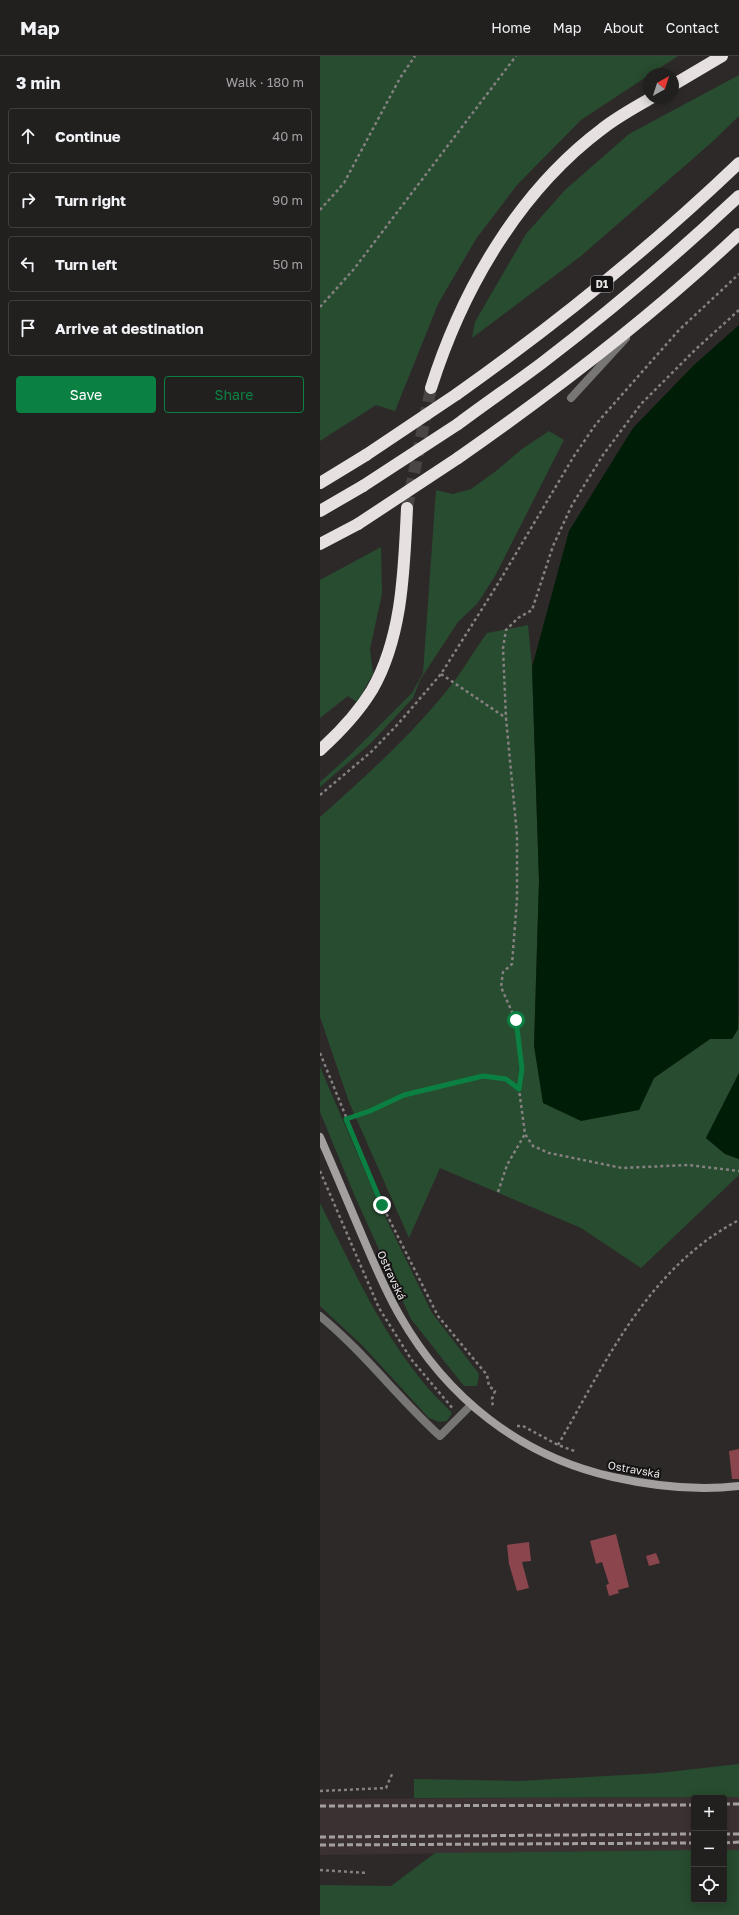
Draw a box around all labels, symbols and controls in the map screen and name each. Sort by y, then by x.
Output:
text: Map [20,16,60,39]
text: Home [491,19,531,36]
text: Map [553,19,581,36]
text: About [603,19,644,36]
text: Contact [666,19,719,36]
north arrow [643,68,679,104]
text: 3 min [16,72,60,93]
text: Walk · 180 m [226,74,304,90]
icon: ahead [17,125,39,147]
text: Continue [55,127,121,145]
text: 40 m [272,128,303,144]
icon: right [17,189,39,211]
text: Turn right [55,191,126,209]
text: 90 m [272,192,303,208]
icon: left [17,253,39,275]
text: Turn left [55,255,117,273]
text: 50 m [273,256,303,272]
road number: D1 [591,276,613,292]
icon: arrive [17,317,39,339]
text: Arrive at destination [55,319,204,337]
button: Save [16,376,156,413]
button: Share [164,376,304,413]
route start [507,1011,525,1029]
route end [373,1196,391,1214]
street label: Ostravská [375,1248,409,1302]
street label: Ostravská [607,1458,661,1480]
map controls [691,1795,727,1903]
button: + [691,1795,727,1831]
button: − [691,1831,727,1867]
button: locate [691,1867,727,1903]

